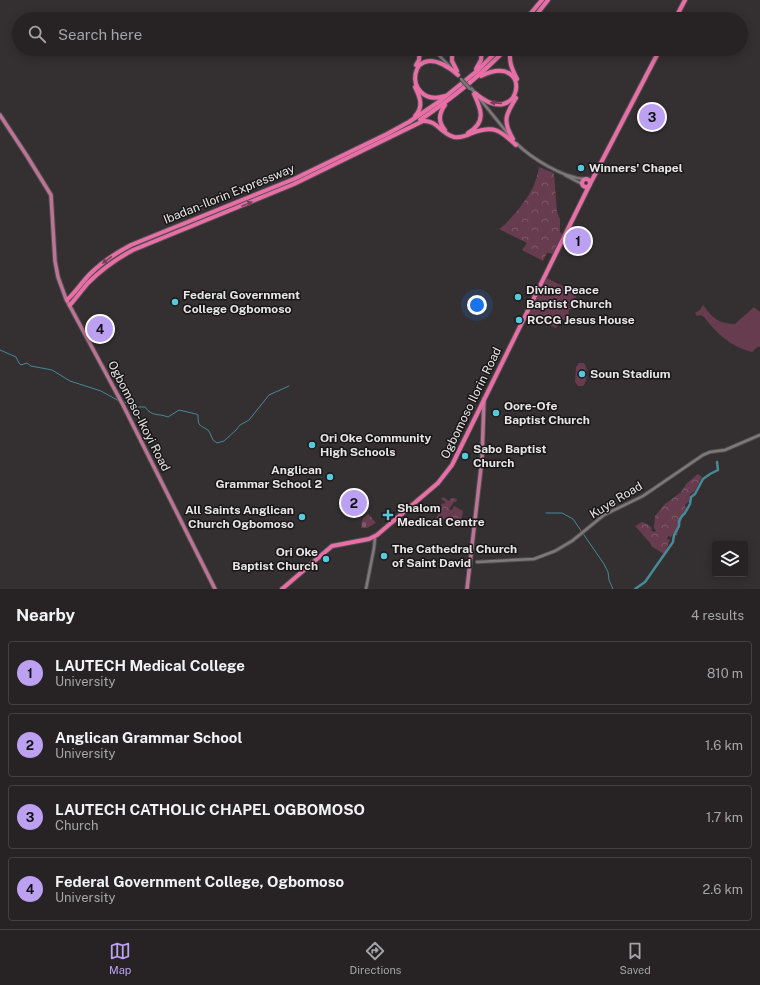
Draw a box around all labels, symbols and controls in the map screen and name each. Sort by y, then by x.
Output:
search box [12,12,748,56]
icon: search [26,23,48,45]
text: Search here [58,26,142,43]
one-way arrow [490,99,502,106]
pin: 3 [639,102,665,132]
street label: Ibadan-Ilorin Expressway [161,161,297,227]
place label: Winners' Chapel [589,161,683,175]
marker: Winners' Chapel [576,163,586,173]
one-way arrow [241,200,253,206]
pin: 1 [565,226,591,256]
one-way arrow [101,256,112,264]
place label: Divine Peace Baptist Church [526,283,612,311]
place label: Federal Government College Ogbomoso [183,288,300,316]
marker: Divine Peace Baptist Church [513,292,523,302]
your location [467,295,487,315]
marker: Federal Government College Ogbomoso [170,297,180,307]
place label: RCCG Jesus House [527,313,635,327]
pin: 4 [87,314,113,344]
marker: RCCG Jesus House [514,315,524,325]
street label: Ogbomoso Ilorin Road [438,345,504,461]
street label: Ogbomoso-Ikoyi Road [105,358,173,474]
place label: Soun Stadium [590,367,671,381]
marker: Soun Stadium [577,369,587,379]
place label: Oore-Ofe Baptist Church [504,399,590,427]
marker: Oore-Ofe Baptist Church [491,408,501,418]
place label: Ori Oke Community High Schools [320,431,432,459]
marker: Ori Oke Community High Schools [307,440,317,450]
place label: Sabo Baptist Church [473,442,547,470]
marker: Sabo Baptist Church [460,451,470,461]
place label: Anglican Grammar School 2 [215,463,322,491]
marker: Anglican Grammar School 2 [325,472,335,482]
street label: Kuye Road [587,479,645,521]
pin: 2 [341,488,367,518]
place label: Shalom Medical Centre [397,501,485,529]
place label: All Saints Anglican Church Ogbomoso [185,503,294,531]
marker: Shalom Medical Centre [382,509,394,521]
marker: All Saints Anglican Church Ogbomoso [297,512,307,522]
map controls [712,541,748,577]
button: layers [712,541,748,577]
place label: The Cathedral Church of Saint David [392,542,517,570]
place label: Ori Oke Baptist Church [232,545,318,573]
marker: The Cathedral Church of Saint David [379,551,389,561]
marker: Ori Oke Baptist Church [321,554,331,564]
text: Nearby [16,605,75,625]
text: 4 results [691,608,744,623]
text: LAUTECH Medical College [55,657,245,674]
text: 1 [27,666,33,681]
text: 810 m [707,666,743,681]
text: University [55,674,115,689]
text: Anglican Grammar School [55,729,242,746]
text: 2 [26,738,34,753]
text: 1.6 km [705,738,743,753]
text: University [55,746,115,761]
text: LAUTECH CATHOLIC CHAPEL OGBOMOSO [55,801,365,818]
text: 3 [26,810,34,825]
text: 1.7 km [706,810,743,825]
text: Church [55,818,99,833]
text: Federal Government College, Ogbomoso [55,873,344,890]
text: 4 [26,882,34,897]
text: 2.6 km [703,882,743,897]
text: University [55,890,115,905]
tab: Map [109,940,131,976]
tab: Directions [350,940,401,976]
tab: Saved [619,940,651,976]

